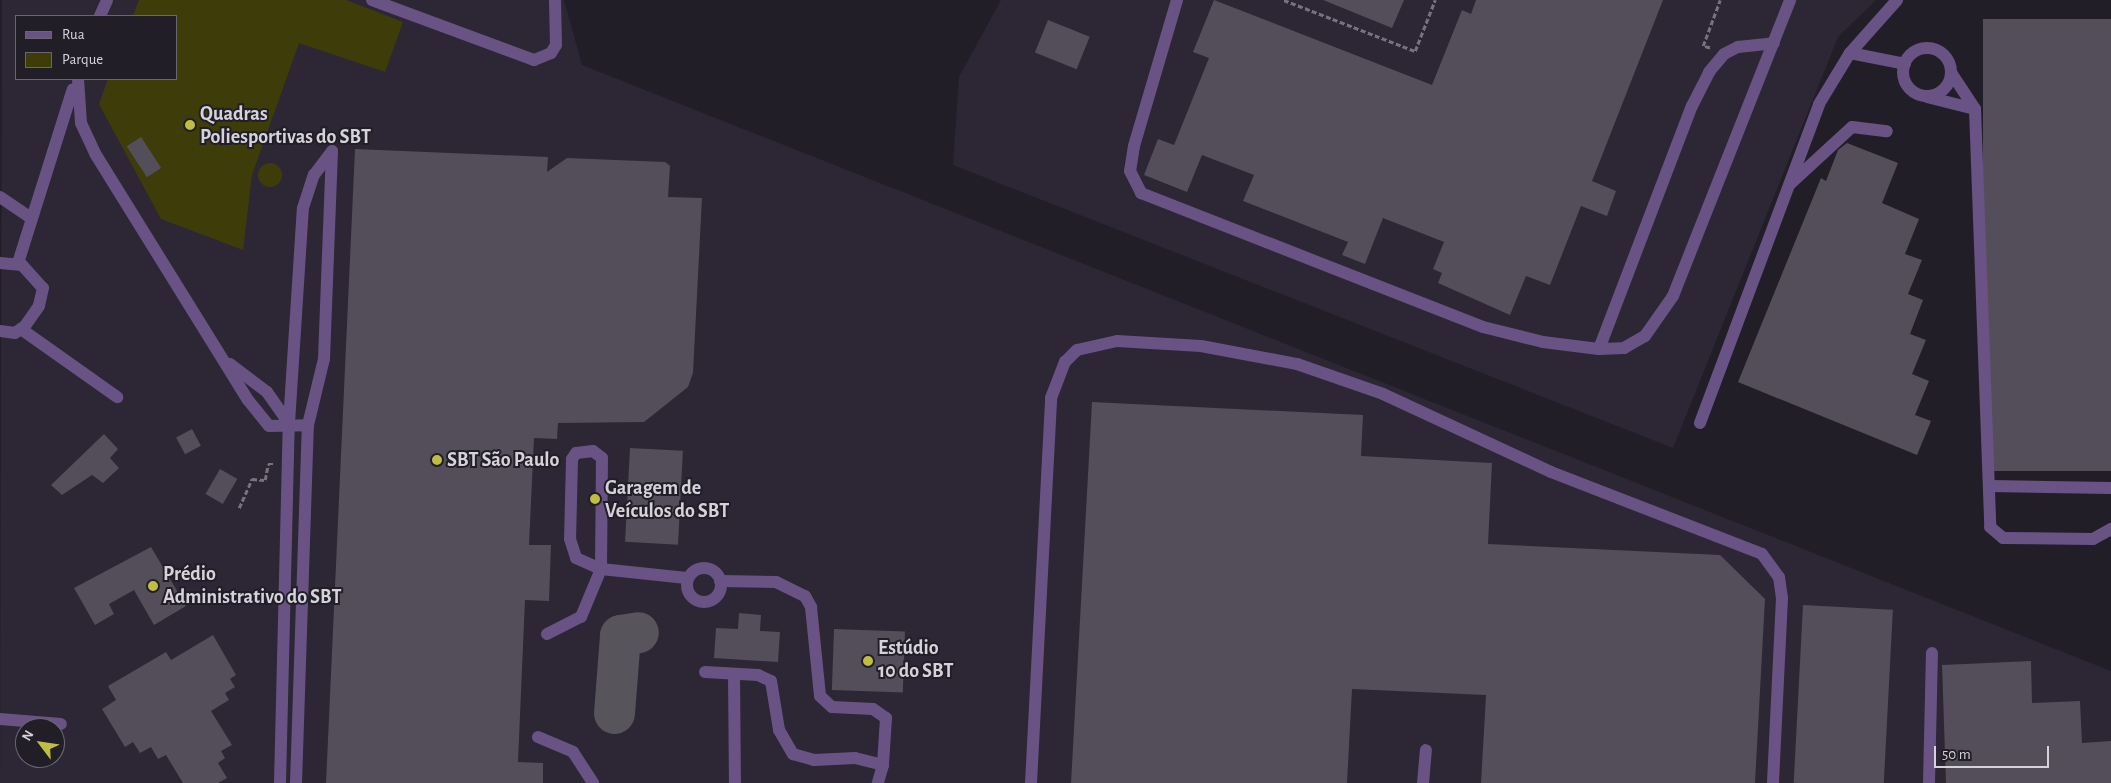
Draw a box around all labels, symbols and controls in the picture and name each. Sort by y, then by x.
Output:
legend [15,15,178,80]
text: Rua [62,27,85,42]
text: Parque [62,52,103,67]
place label: Quadras Poliesportivas do SBT [200,102,371,149]
marker: Quadras Poliesportivas do SBT [184,119,196,131]
place label: SBT São Paulo [447,448,559,472]
marker: SBT São Paulo [431,454,443,466]
place label: Garagem de Veículos do SBT [605,476,729,523]
marker: Garagem de Veículos do SBT [589,493,601,505]
place label: Prédio Administrativo do SBT [163,562,342,609]
marker: Prédio Administrativo do SBT [147,580,159,592]
place label: Estúdio 10 do SBT [878,637,954,684]
marker: Estúdio 10 do SBT [862,655,874,667]
north arrow [15,718,65,768]
text: N [19,728,37,744]
scale bar [1936,736,2051,768]
text: 50 m [1942,747,1971,762]

